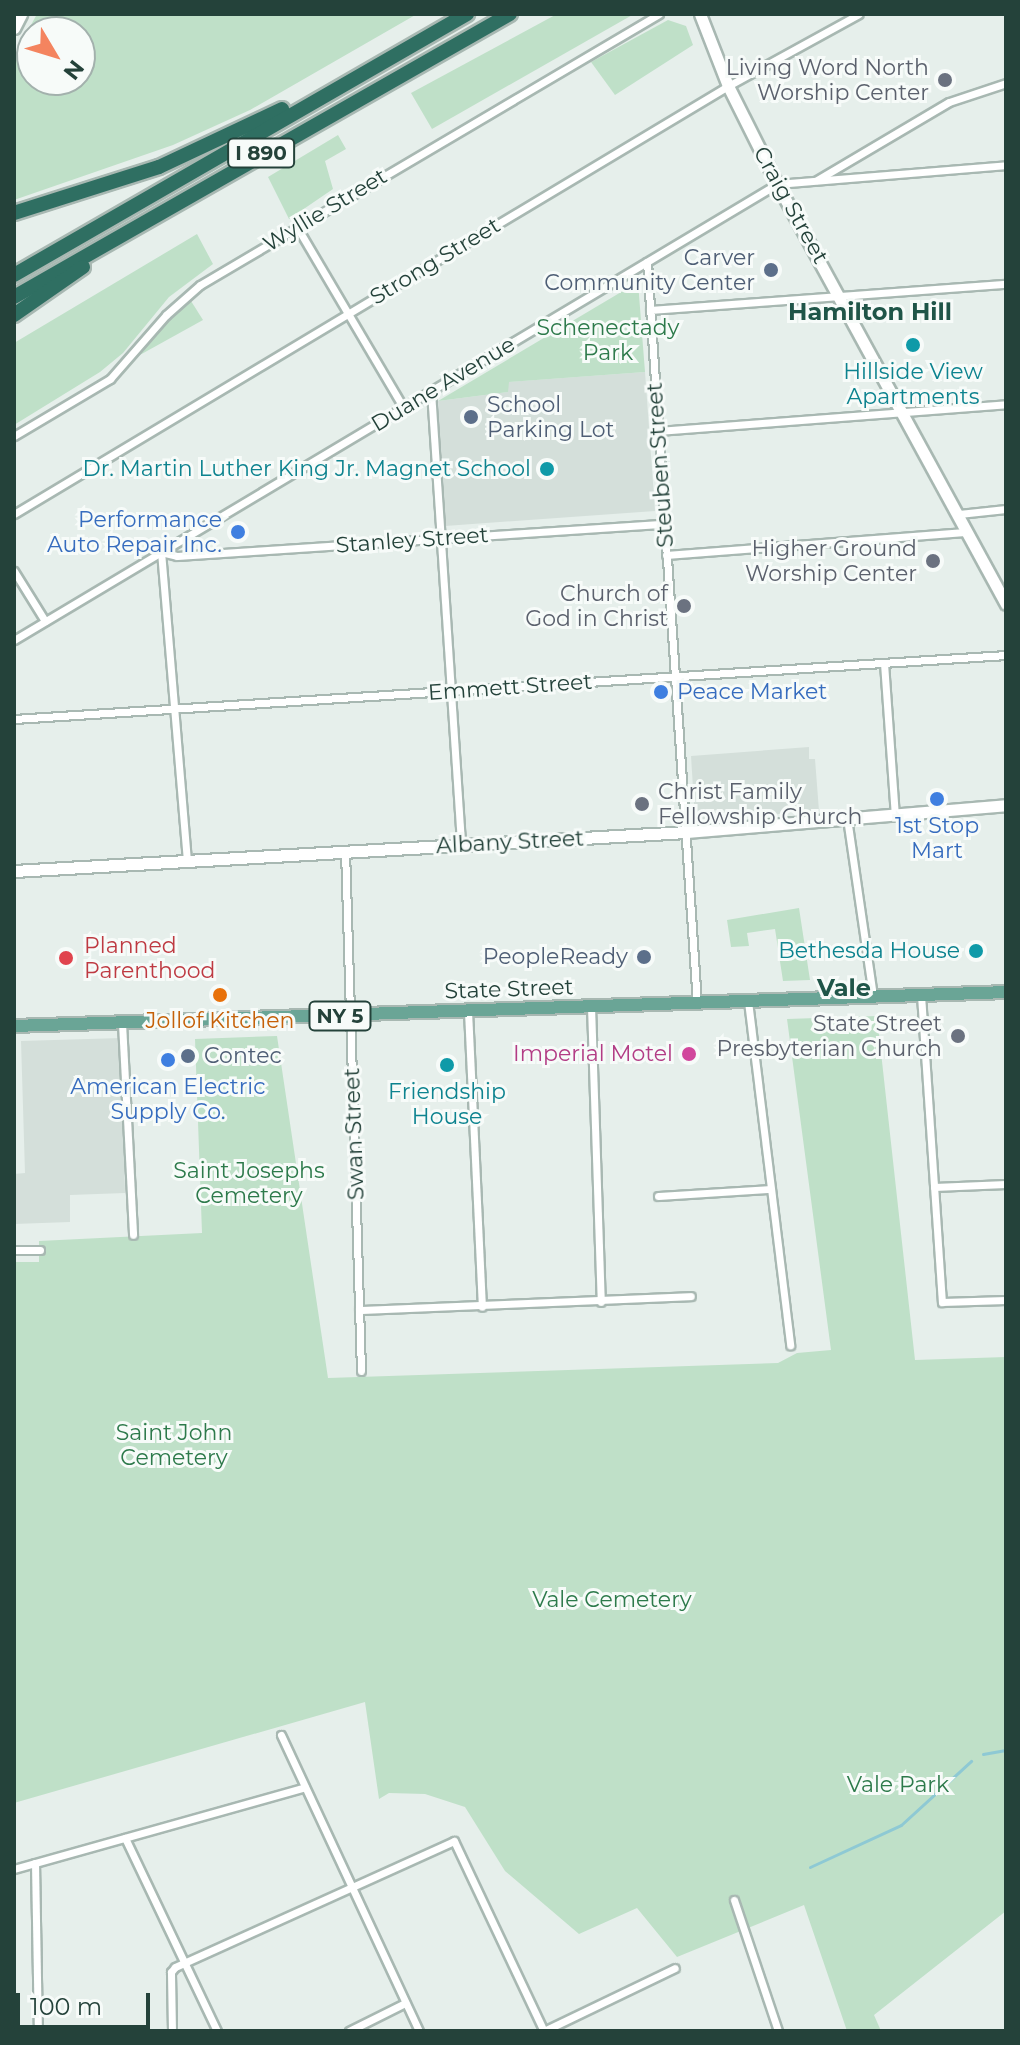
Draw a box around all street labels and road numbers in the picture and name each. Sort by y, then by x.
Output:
road number: I 890 [227,137,295,169]
street label: Craig Street [748,142,834,268]
street label: Wyllie Street [258,163,392,257]
street label: Strong Street [365,212,505,310]
street label: Duane Avenue [366,331,520,437]
street label: Steuben Street [641,382,679,548]
street label: Stanley Street [335,521,489,559]
street label: Emmett Street [427,668,593,706]
street label: Albany Street [435,825,585,859]
street label: State Street [444,974,574,1004]
road number: NY 5 [308,1000,372,1032]
street label: Swan Street [338,1067,370,1201]

